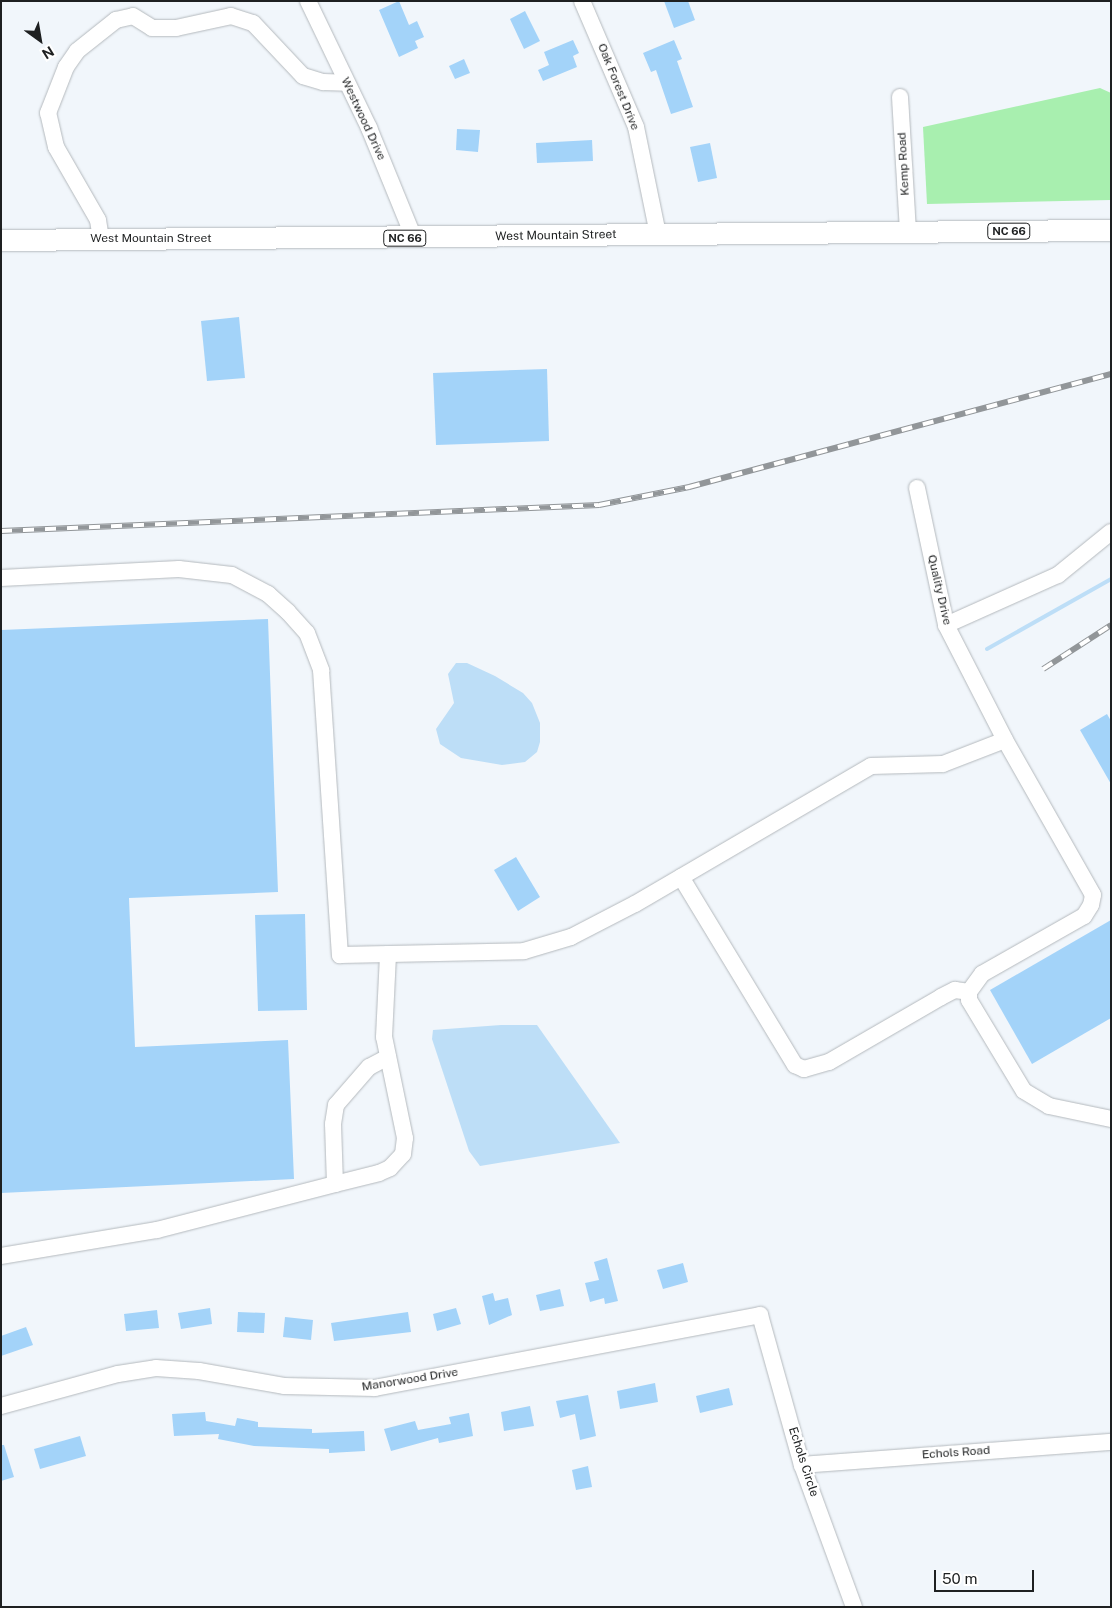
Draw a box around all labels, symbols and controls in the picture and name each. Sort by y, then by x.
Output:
north arrow [15,15,65,65]
street label: Oak Forest Drive [594,42,642,132]
text: N [39,43,57,62]
street label: Westwood Drive [337,75,389,163]
street label: Kemp Road [895,132,913,196]
road number: NC 66 [986,222,1032,240]
street label: West Mountain Street [495,228,617,244]
road number: NC 66 [382,230,428,247]
street label: West Mountain Street [90,232,212,246]
street label: Quality Drive [924,553,954,627]
street label: Manorwood Drive [361,1365,459,1395]
street label: Echols Circle [785,1425,821,1499]
street label: Echols Road [921,1443,991,1463]
scale bar [937,1560,1037,1592]
text: 50 m [942,1570,977,1587]

